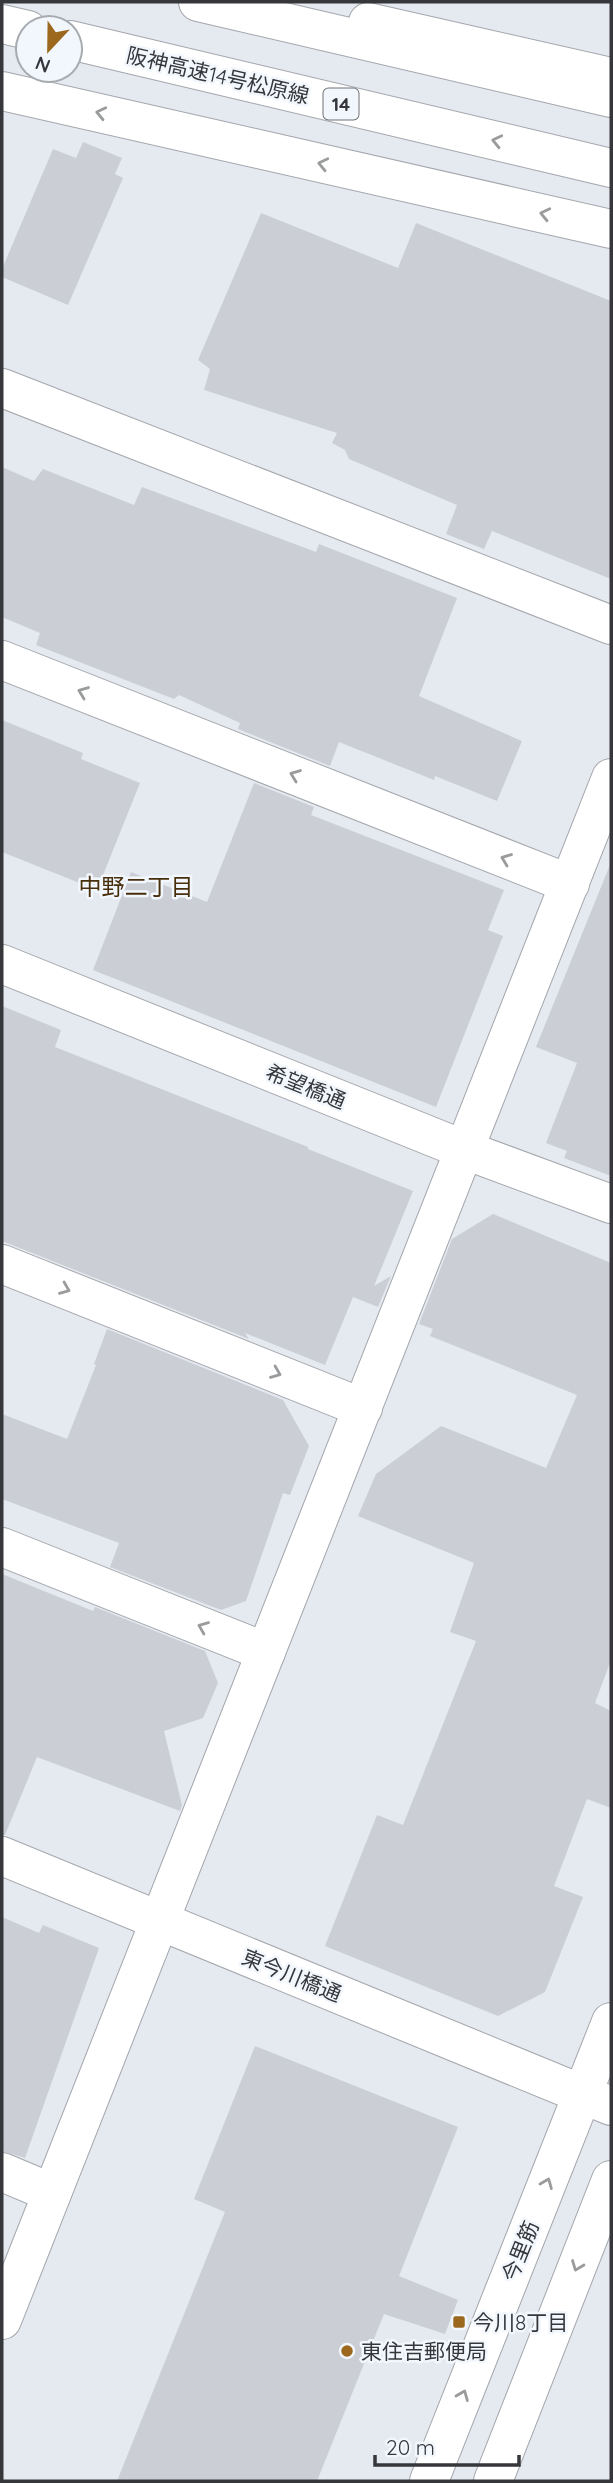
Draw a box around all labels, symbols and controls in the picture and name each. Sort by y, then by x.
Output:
north arrow [14,14,84,84]
street label: 阪神高速14号松原線 [124,41,312,109]
text: N [32,51,54,79]
road number: 14 [324,88,358,120]
one-way arrow [95,107,107,122]
one-way arrow [491,134,503,149]
one-way arrow [317,157,329,172]
one-way arrow [539,208,551,222]
one-way arrow [78,686,90,700]
one-way arrow [289,770,301,784]
one-way arrow [501,853,513,867]
district label: 中野二丁目 [79,872,194,901]
street label: 希望橋通 [262,1058,350,1114]
one-way arrow [59,1281,71,1295]
one-way arrow [270,1365,282,1379]
one-way arrow [198,1622,210,1636]
street label: 東今川橋通 [238,1943,346,2007]
one-way arrow [538,2178,552,2190]
street label: 今里筋 [496,2217,544,2285]
one-way arrow [572,2260,586,2272]
place label: 今川8丁目 [473,2309,568,2335]
marker: 今川8丁目 [451,2314,467,2330]
place label: 東住吉郵便局 [361,2338,487,2364]
marker: 東住吉郵便局 [339,2343,355,2359]
one-way arrow [455,2390,469,2402]
scale bar [375,2424,518,2468]
text: 20 m [386,2434,435,2460]

